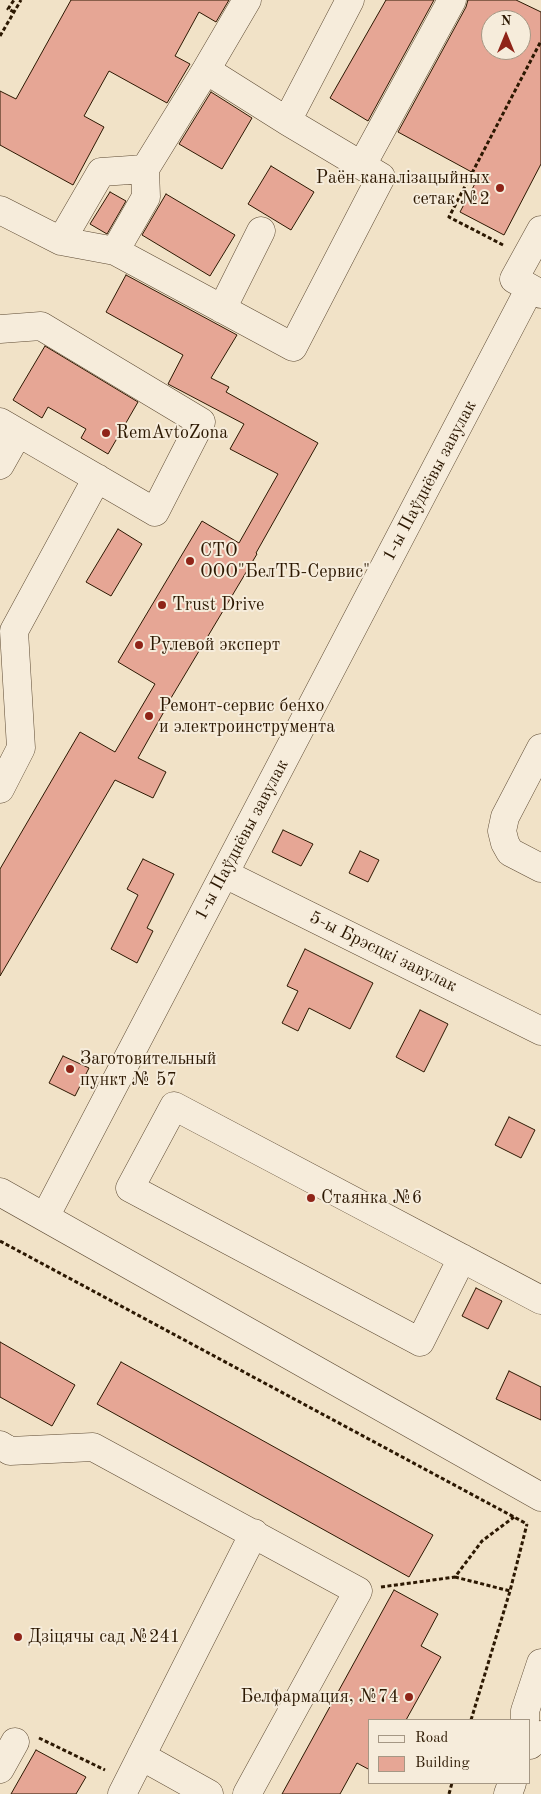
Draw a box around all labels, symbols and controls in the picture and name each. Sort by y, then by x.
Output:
north arrow [481,10,531,60]
text: N [501,14,511,28]
place label: Раён каналізацыйных сетак №2 [316,167,490,210]
marker: Раён каналізацыйных сетак №2 [494,182,506,194]
street label: 1-ы Паўднёвы завулак [378,397,482,565]
place label: RemAvtoZona [116,422,228,444]
marker: RemAvtoZona [100,427,112,439]
place label: СТО ООО"БелТБ-Сервис" [200,540,370,582]
marker: СТО ООО"БелТБ-Сервис" [184,555,196,567]
place label: Trust Drive [172,594,264,616]
marker: Trust Drive [156,599,168,611]
place label: Рулевой эксперт [149,634,280,656]
marker: Рулевой эксперт [133,639,145,651]
place label: Ремонт-сервис бенхо и электроинструмента [159,695,335,738]
marker: Ремонт-сервис бенхо и электроинструмента [143,710,155,722]
street label: 1-ы Паўднёвы завулак [190,756,294,924]
street label: 5-ы Брэсцкі завулак [306,907,460,997]
place label: Заготовительный пункт № 57 [80,1048,216,1090]
marker: Заготовительный пункт № 57 [64,1063,76,1075]
place label: Стаянка №6 [321,1187,422,1209]
marker: Стаянка №6 [305,1192,317,1204]
place label: Дзіцячы сад №241 [28,1626,180,1648]
marker: Дзіцячы сад №241 [12,1631,24,1643]
place label: Белфармация, №74 [240,1686,399,1708]
marker: Белфармация, №74 [403,1691,415,1703]
legend [368,1719,531,1784]
text: Road [415,1731,448,1746]
text: Building [415,1756,470,1771]

